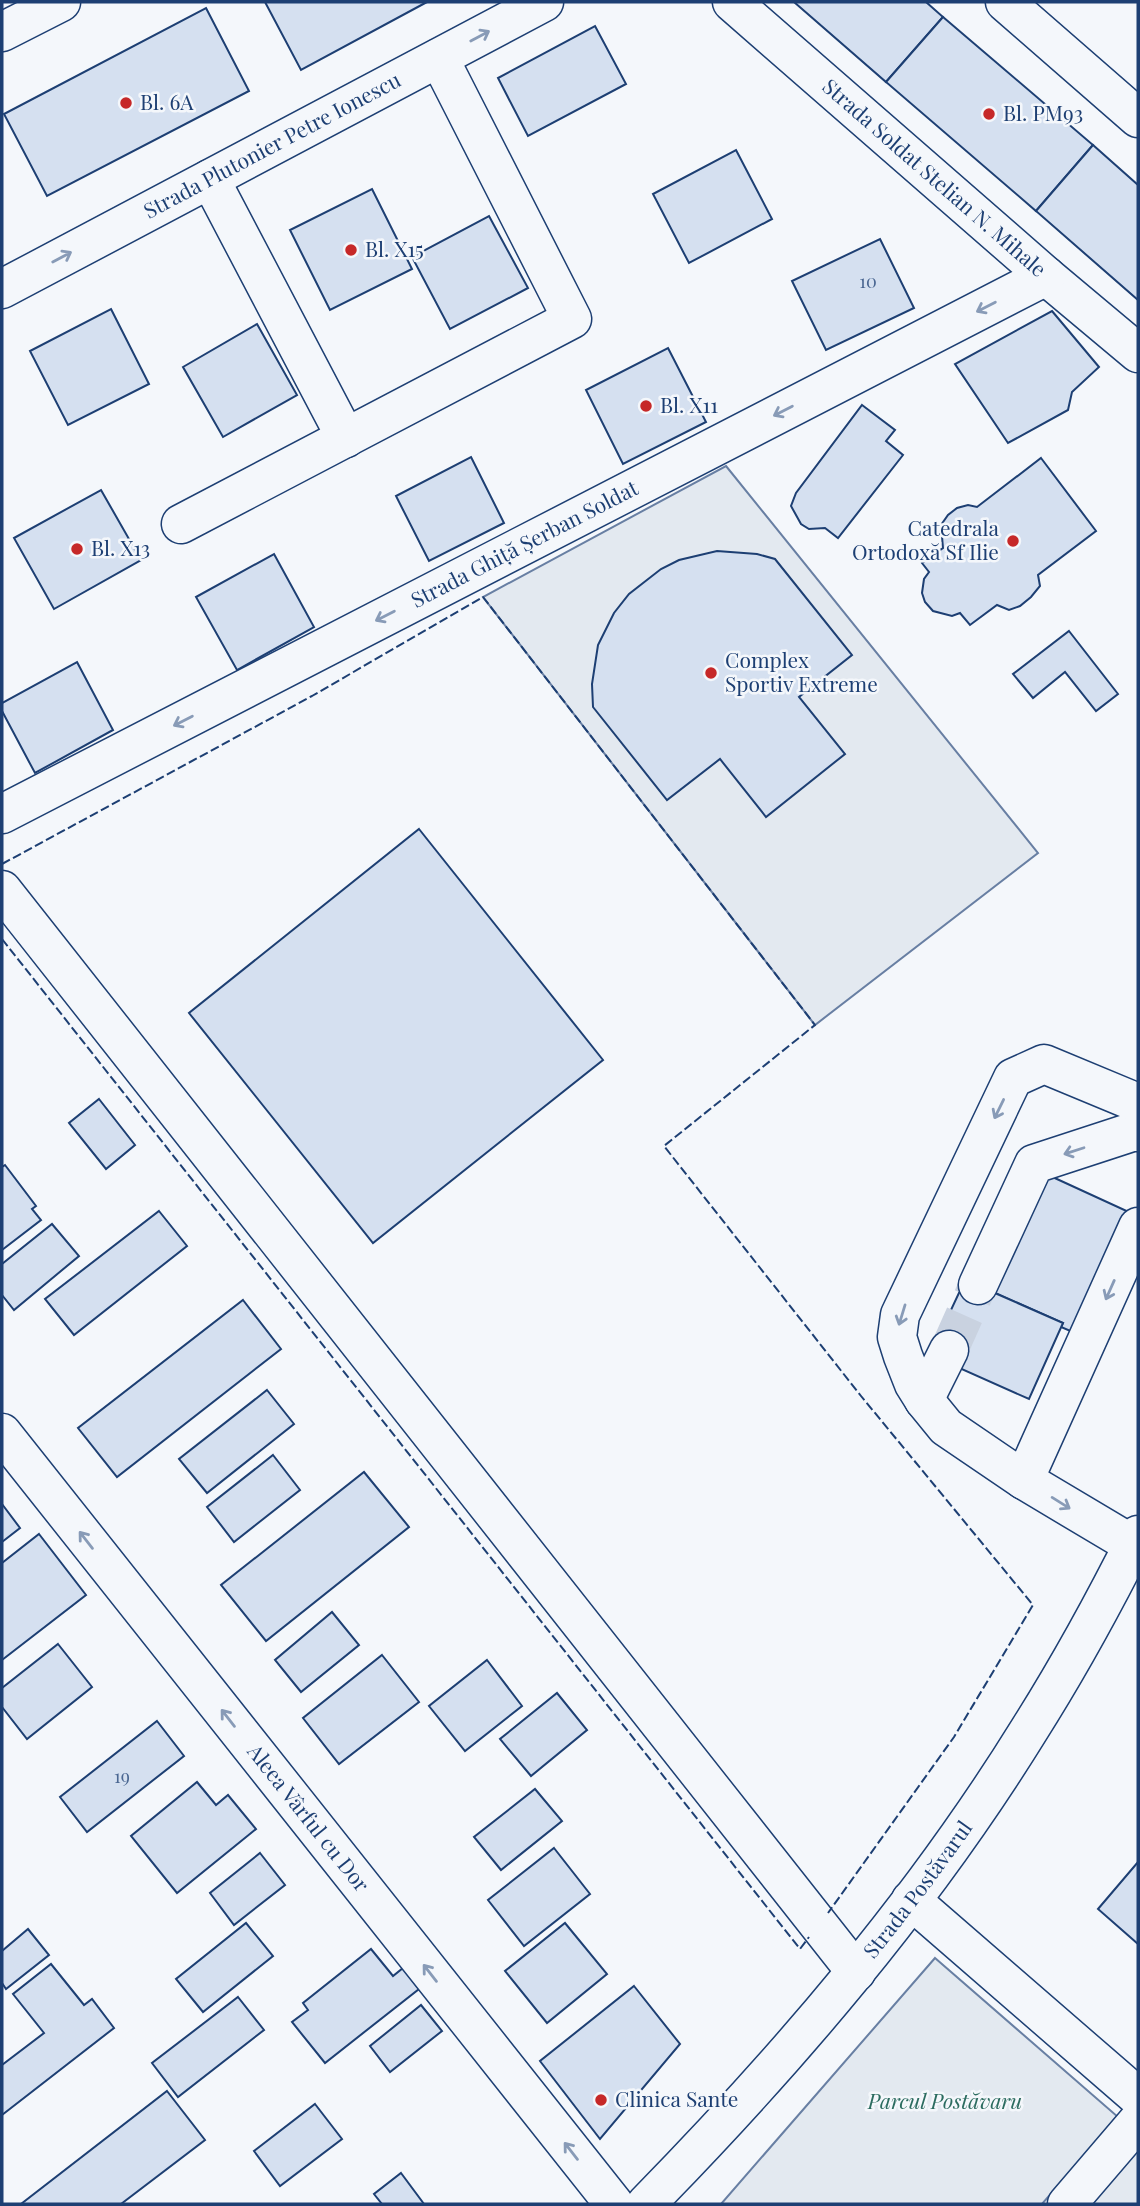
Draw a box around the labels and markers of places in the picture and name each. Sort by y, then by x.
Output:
place label: Bl. 6A [140,87,194,115]
marker: Bl. 6A [118,95,134,111]
place label: Bl. PM93 [1003,98,1083,126]
marker: Bl. PM93 [981,106,997,122]
place label: Bl. X15 [365,234,424,262]
marker: Bl. X15 [343,242,359,258]
place label: Bl. X11 [660,390,718,418]
marker: Bl. X11 [638,398,654,414]
place label: Catedrala Ortodoxă Sf Ilie [852,513,1000,565]
place label: Bl. X13 [91,533,150,561]
marker: Catedrala Ortodoxă Sf Ilie [1005,533,1021,549]
marker: Bl. X13 [69,541,85,557]
place label: Complex Sportiv Extreme [725,645,878,697]
marker: Complex Sportiv Extreme [703,665,719,681]
place label: Clinica Sante [615,2084,738,2112]
marker: Clinica Sante [593,2092,609,2108]

